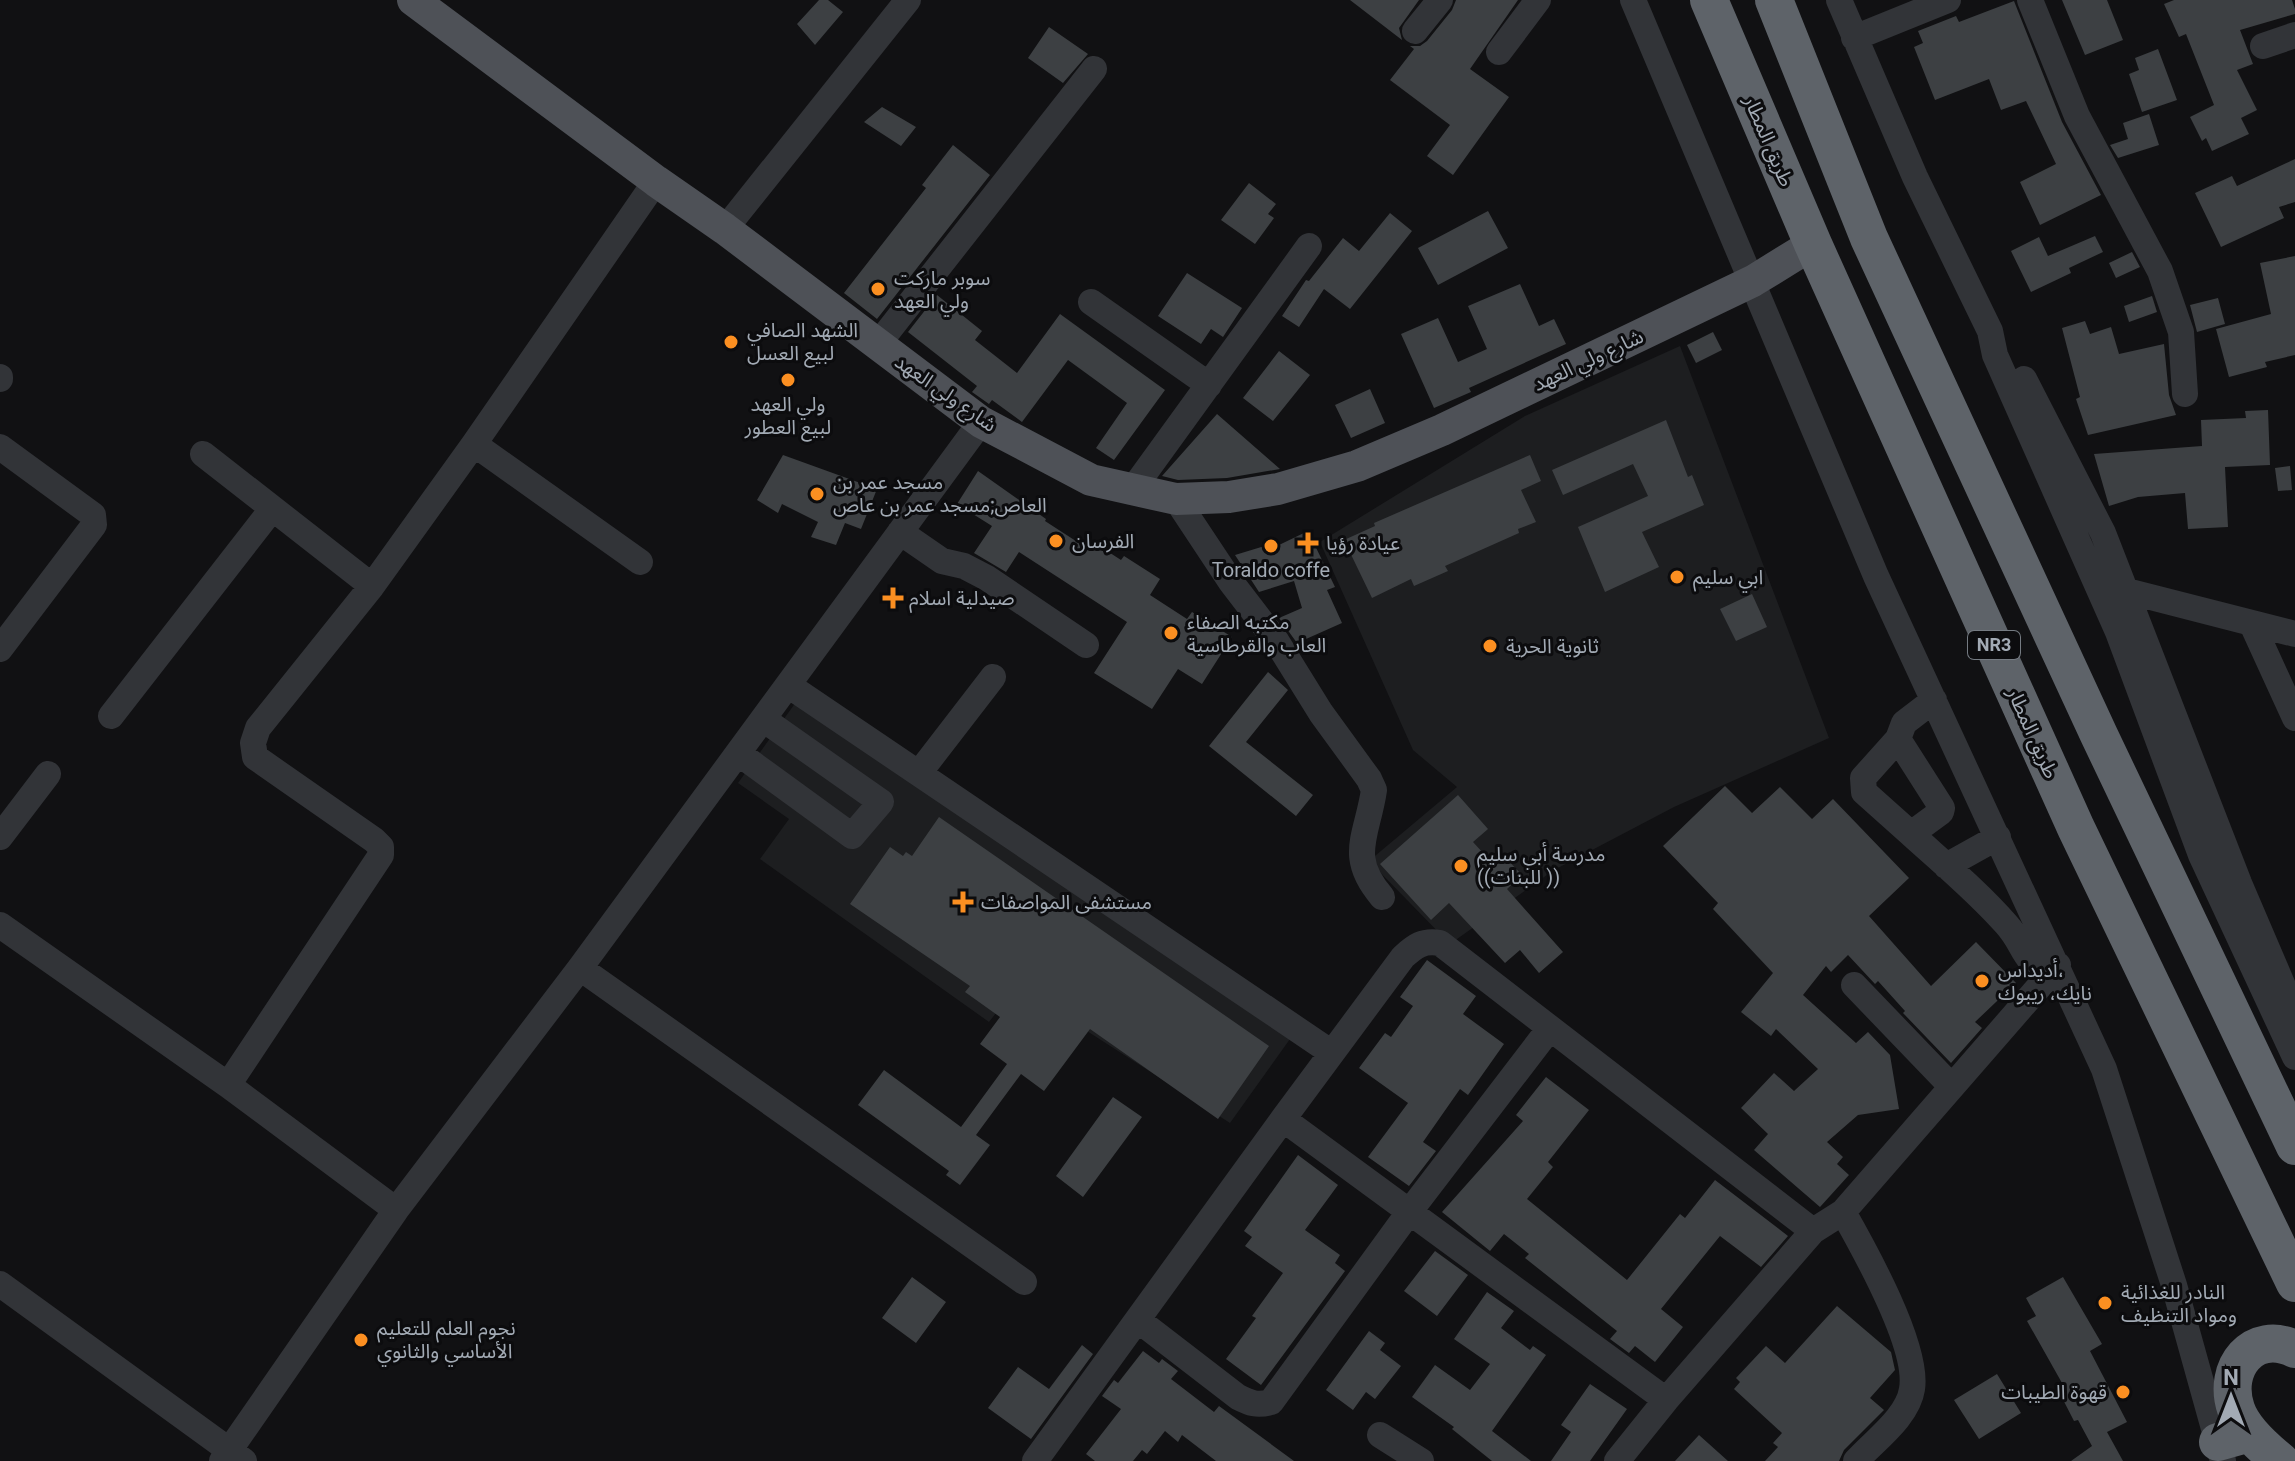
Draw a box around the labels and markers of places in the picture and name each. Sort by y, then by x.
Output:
place label: سوبر ماركت ولي العهد [894,266,990,317]
marker: سوبر ماركت ولي العهد [869,280,887,298]
place label: الشهد الصافي لبيع العسل [747,318,858,368]
marker: الشهد الصافي لبيع العسل [722,333,740,351]
marker: ولي العهد لبيع العطور [779,371,797,389]
place label: ولي العهد لبيع العطور [744,392,831,442]
place label: مسجد عمر بن العاص;مسجد عمر بن عاص [833,470,1047,517]
marker: مسجد عمر بن العاص;مسجد عمر بن عاص [808,485,826,503]
place label: الفرسان [1072,529,1134,553]
place label: عيادة رؤيا [1326,531,1400,555]
marker: الفرسان [1047,532,1065,550]
marker: عيادة رؤيا [1297,532,1319,554]
marker: Toraldo coffe [1262,537,1280,555]
place label: Toraldo coffe [1212,558,1330,582]
place label: ابي سليم [1693,565,1763,593]
marker: ابي سليم [1668,568,1686,586]
place label: صيدلية اسلام [909,586,1015,613]
marker: صيدلية اسلام [884,589,902,607]
place label: مكتبه الصفاء العاب والقرطاسية [1187,610,1326,657]
marker: مكتبه الصفاء العاب والقرطاسية [1162,624,1180,642]
place label: ثانوية الحرية [1506,634,1599,658]
marker: ثانوية الحرية [1481,637,1499,655]
place label: مدرسة أبي سليم ((للبنات )) [1477,842,1605,889]
marker: مدرسة أبي سليم ((للبنات )) [1452,857,1470,875]
place label: مستشفى المواصفات [981,890,1152,914]
marker: مستشفى المواصفات [952,891,974,913]
place label: أديداس، نايك، ريبوك [1998,958,2092,1005]
marker: أديداس، نايك، ريبوك [1973,972,1991,990]
place label: النادر للغذائية ومواد التنظيف [2121,1280,2237,1327]
marker: النادر للغذائية ومواد التنظيف [2096,1294,2114,1312]
place label: نجوم العلم للتعليم الأساسي والثانوي [377,1316,516,1367]
marker: نجوم العلم للتعليم الأساسي والثانوي [352,1331,370,1349]
place label: قهوة الطيبات [2001,1380,2107,1404]
marker: قهوة الطيبات [2114,1383,2132,1401]

